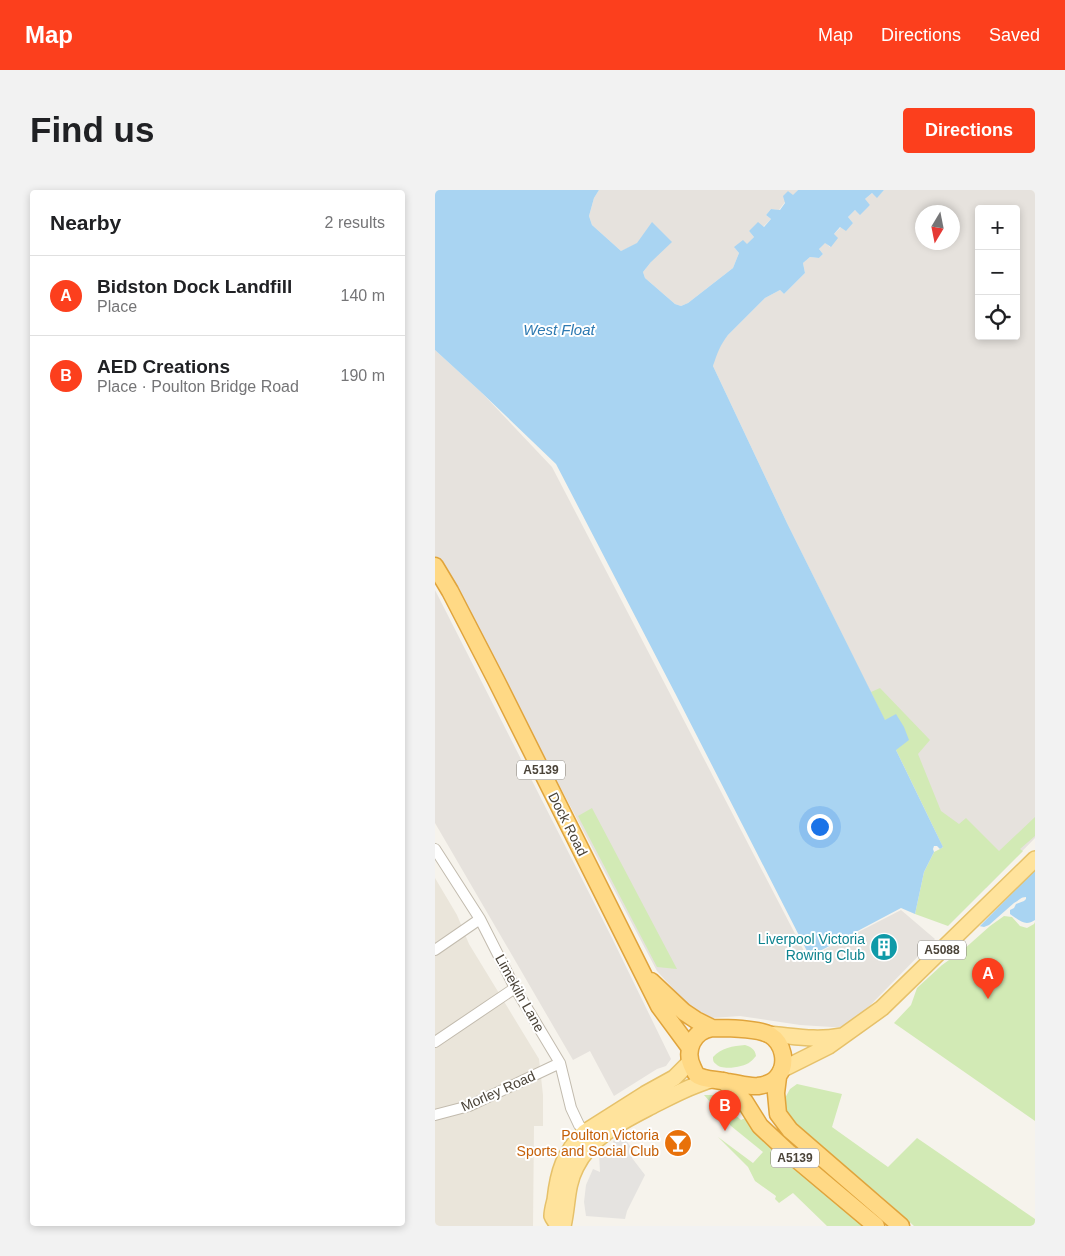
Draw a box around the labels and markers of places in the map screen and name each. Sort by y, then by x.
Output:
place label: Liverpool Victoria Rowing Club [758,931,865,963]
building icon: Liverpool Victoria Rowing Club [869,932,899,962]
pin: A [972,958,1004,999]
pin: B [709,1090,741,1131]
place label: Poulton Victoria Sports and Social Club [517,1127,659,1159]
bar icon: Poulton Victoria Sports and Social Club [663,1128,693,1158]

